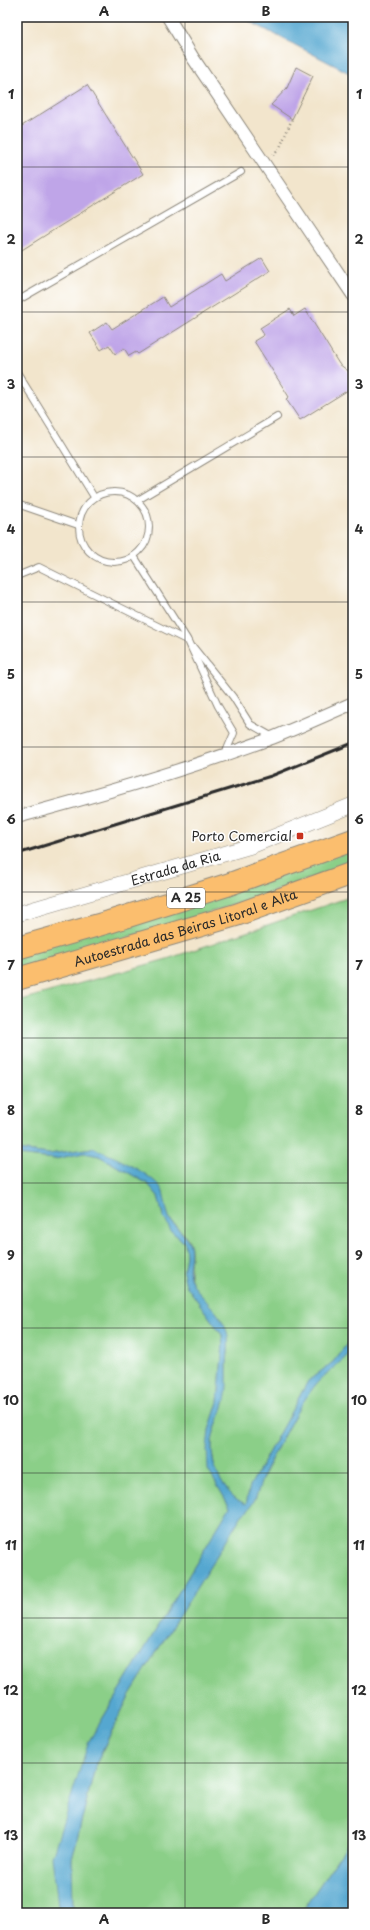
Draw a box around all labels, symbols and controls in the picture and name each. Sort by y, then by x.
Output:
text: A [99,1,109,20]
text: B [262,1,271,20]
text: 1 [8,84,14,103]
text: 1 [356,84,362,103]
text: 2 [6,229,16,248]
text: 2 [354,229,364,248]
text: 3 [7,374,16,393]
text: 3 [355,374,364,393]
text: 4 [7,519,16,538]
text: 4 [355,519,364,538]
text: 5 [7,664,15,683]
text: 5 [355,664,363,683]
text: 6 [6,809,16,828]
text: 6 [354,809,364,828]
place label: Porto Comercial [191,826,292,845]
marker: Porto Comercial [295,831,305,841]
street label: Estrada da Ria [128,845,223,889]
street label: Autoestrada das Beiras Litoral e Alta [71,884,300,971]
road number: A 25 [167,888,205,908]
text: 7 [7,955,15,974]
text: 7 [355,955,363,974]
text: 8 [7,1100,15,1119]
text: 8 [355,1100,363,1119]
text: 9 [7,1245,15,1264]
text: 9 [355,1245,363,1264]
text: 10 [3,1390,19,1409]
text: 10 [351,1390,367,1409]
text: 11 [5,1535,17,1554]
text: 11 [353,1535,365,1554]
text: 12 [3,1680,19,1699]
text: 12 [351,1680,367,1699]
text: 13 [4,1825,19,1844]
text: 13 [352,1825,367,1844]
text: A [99,1909,109,1928]
text: B [262,1909,271,1928]

